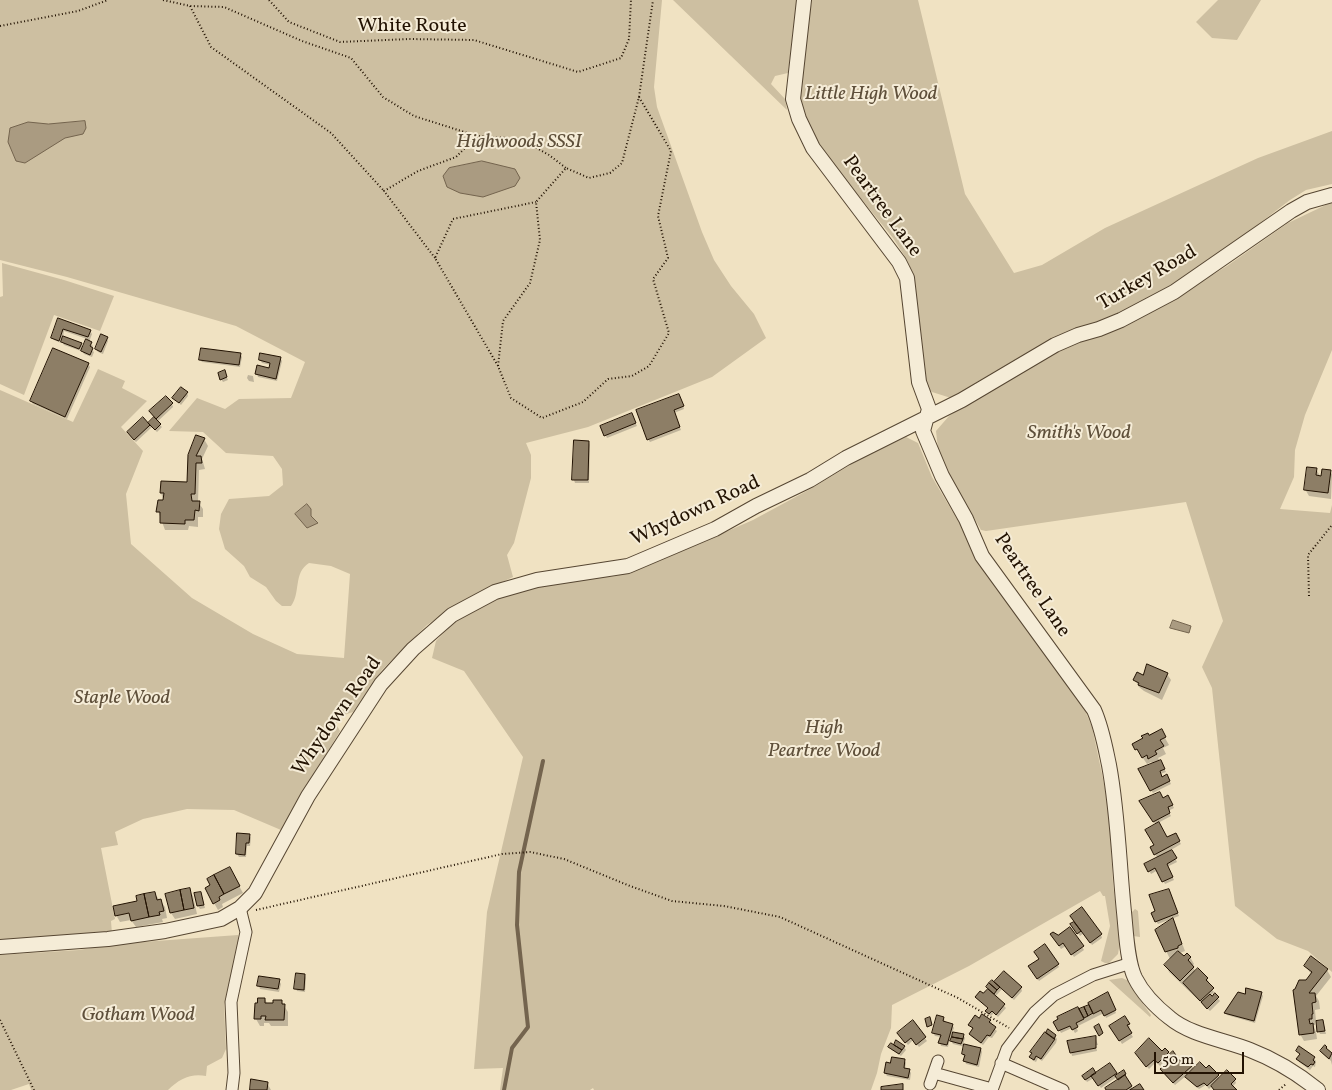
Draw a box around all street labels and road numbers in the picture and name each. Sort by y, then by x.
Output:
street label: White Route [357,15,467,39]
street label: Peartree Lane [836,151,926,263]
street label: Turkey Road [1094,241,1202,317]
street label: Whydown Road [628,472,764,552]
street label: Peartree Lane [988,530,1074,642]
street label: Whydown Road [288,653,388,781]

